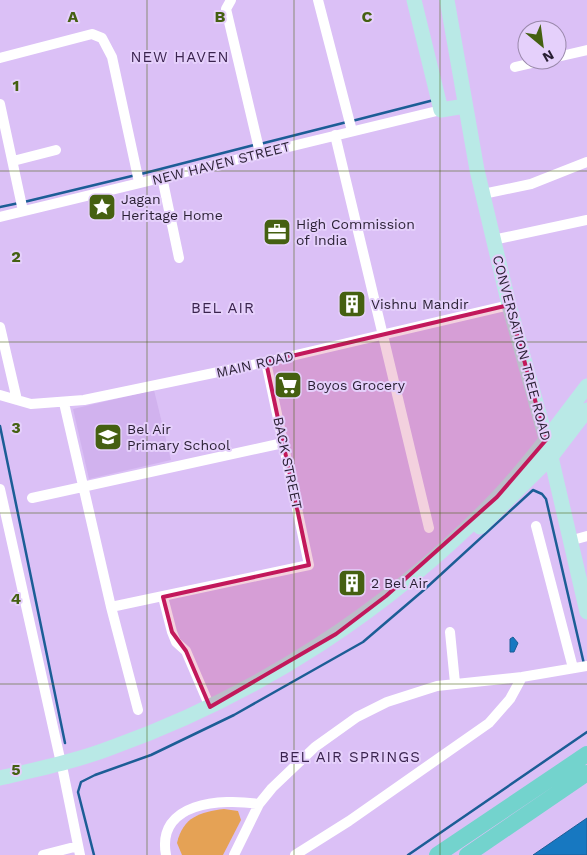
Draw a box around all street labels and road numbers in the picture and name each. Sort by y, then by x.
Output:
street label: NEW HAVEN STREET [150,138,292,188]
street label: CONVERSATION TREE ROAD [490,254,554,442]
street label: MAIN ROAD [215,347,295,381]
street label: BACK STREET [270,415,306,511]

